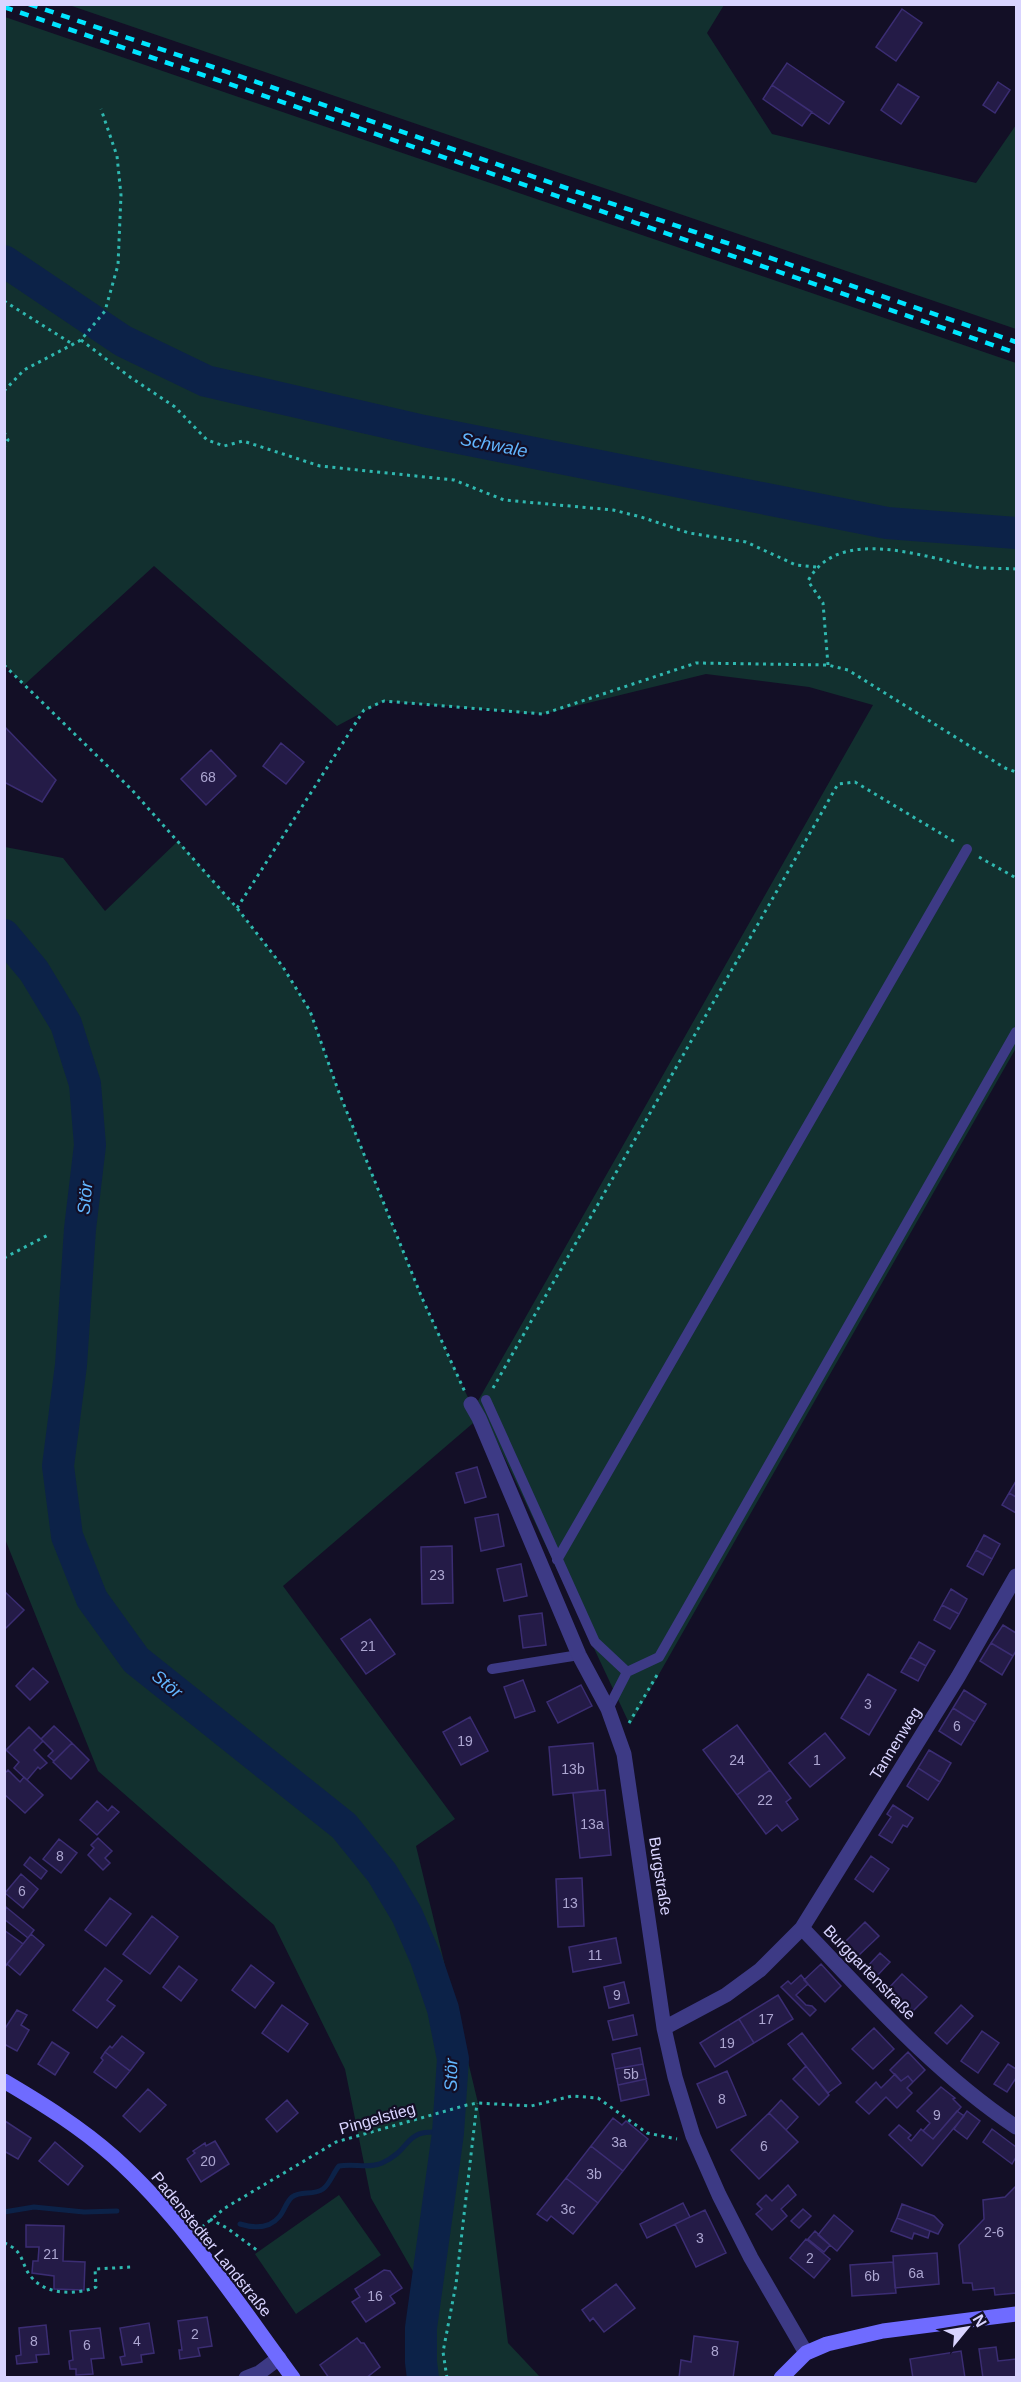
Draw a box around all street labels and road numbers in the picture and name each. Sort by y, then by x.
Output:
street label: Tannenweg [867,1704,924,1782]
street label: Burgstraße [646,1836,675,1917]
street label: Burggartenstraße [820,1922,919,2023]
street label: Pingelstieg [337,2100,417,2137]
street label: Padenstedter Landstraße [148,2169,275,2320]

